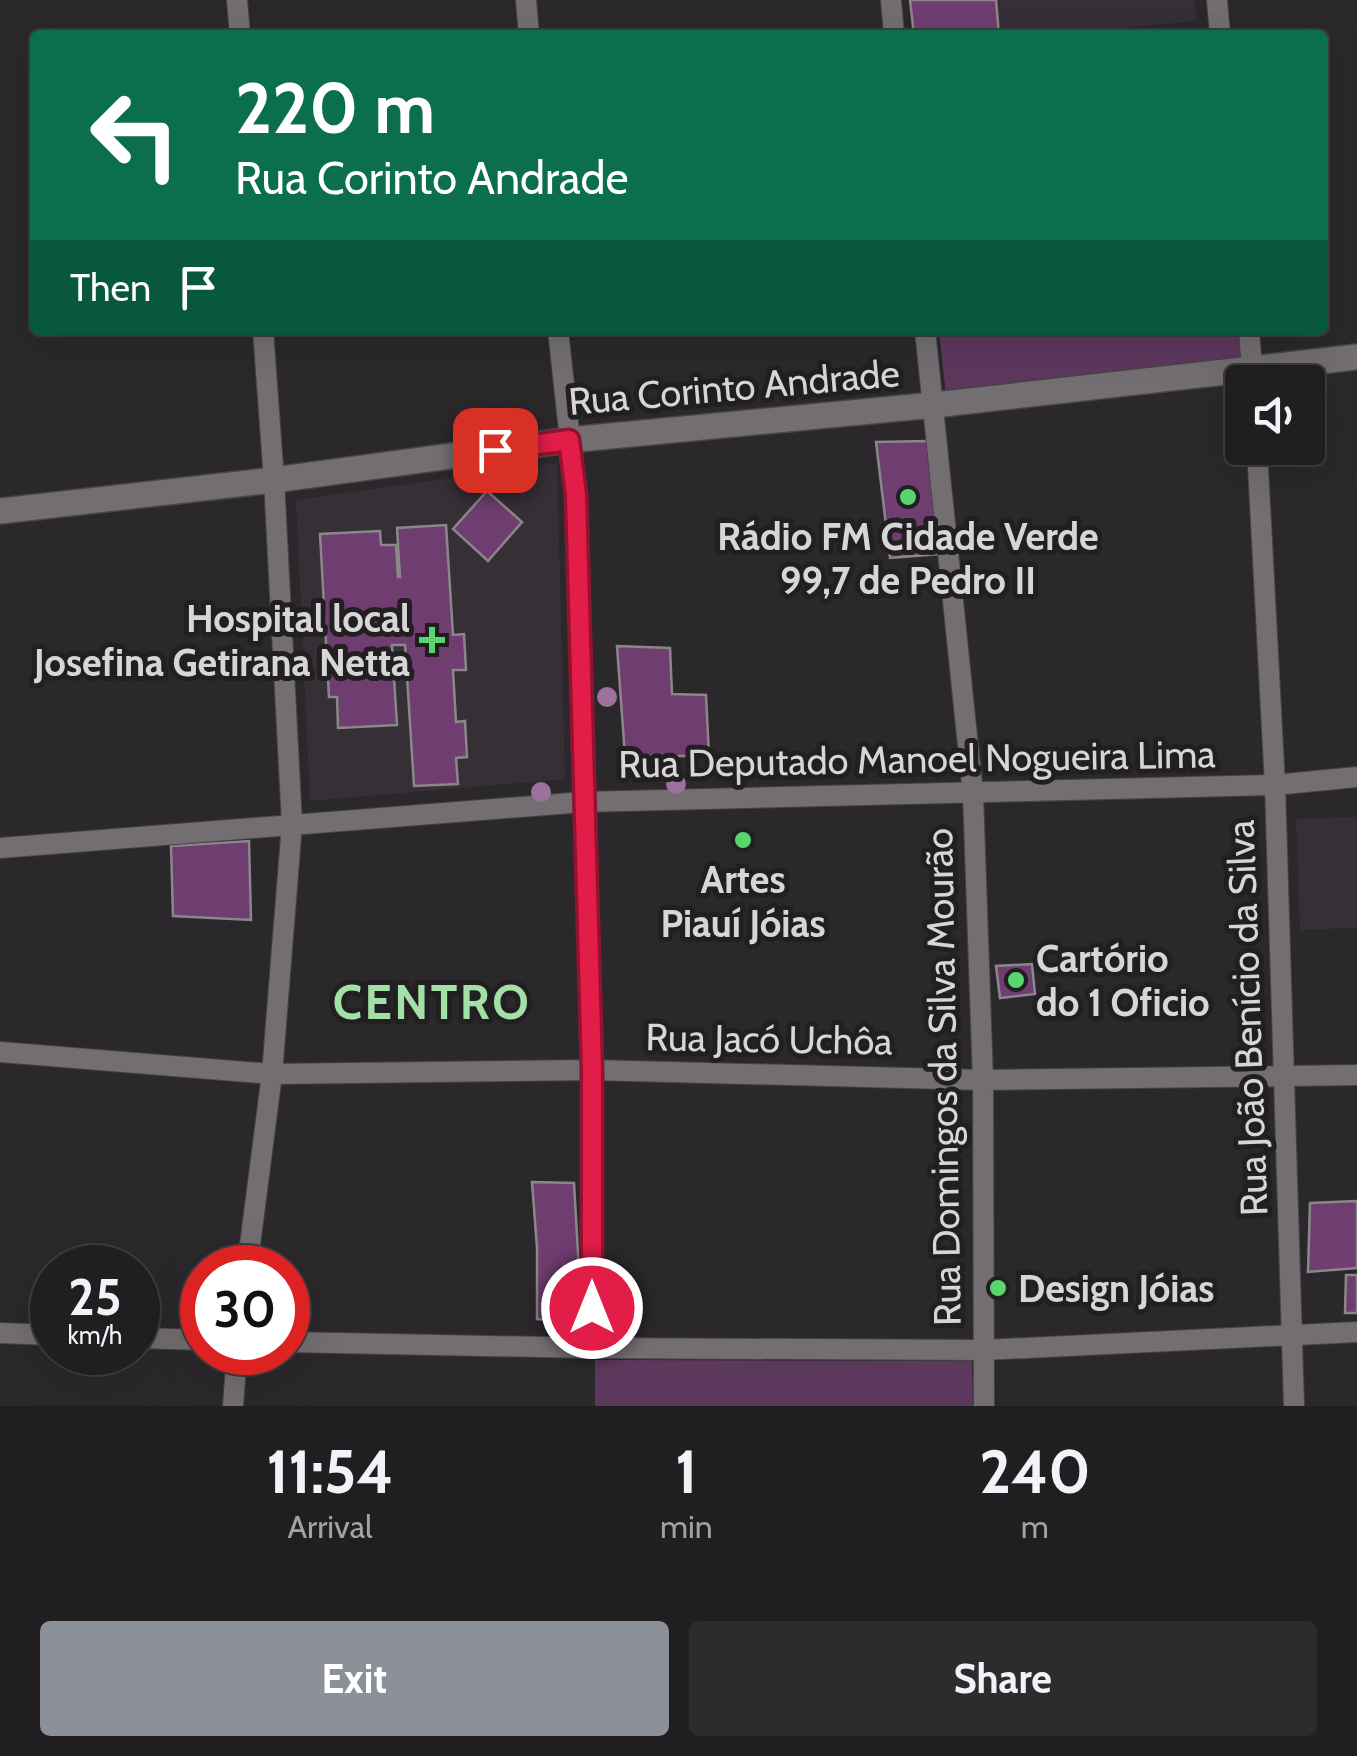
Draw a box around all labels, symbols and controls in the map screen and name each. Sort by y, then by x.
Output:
text: 220 m [235,65,435,151]
icon: left [70,70,200,200]
text: Rua Corinto Andrade [235,151,629,205]
icon: arrive [171,260,226,315]
text: Then [70,264,151,311]
street label: Rua Corinto Andrade [566,349,902,425]
map controls [1225,365,1325,465]
button: sound [1225,365,1325,465]
pin [453,408,538,493]
icon: arrive [468,423,523,478]
marker: Rádio FM Cidade Verde 99,7 de Pedro II [897,486,919,508]
place label: Rádio FM Cidade Verde 99,7 de Pedro II [717,513,1099,604]
place label: Hospital local Josefina Getirana Netta [33,595,410,686]
marker: Hospital local Josefina Getirana Netta [419,627,445,653]
street label: Rua Deputado Manoel Nogueira Lima [618,730,1216,788]
street label: Rua João Benício da Silva [1217,819,1277,1217]
street label: Rua Domingos da Silva Mourão [915,828,971,1326]
marker: Artes Piauí Jóias [732,829,754,851]
place label: Artes Piauí Jóias [661,856,825,947]
place label: Cartório do 1 Oficio [1036,935,1210,1026]
marker: Cartório do 1 Oficio [1005,969,1027,991]
district label: CENTRO [333,973,531,1031]
street label: Rua Jacó Uchôa [645,1013,893,1065]
speed limit sign: 30 [180,1245,310,1375]
position arrow [540,1256,644,1360]
place label: Design Jóias [1018,1265,1214,1312]
text: 25 [68,1267,122,1328]
marker: Design Jóias [987,1277,1009,1299]
text: km/h [68,1320,122,1350]
text: 11:54 [266,1435,394,1508]
text: 1 [675,1435,697,1508]
text: 240 [979,1435,1091,1508]
text: Arrival [287,1507,373,1546]
text: min [660,1507,713,1546]
text: m [1021,1507,1049,1546]
button: Exit [40,1621,669,1736]
button: Share [689,1621,1317,1736]

